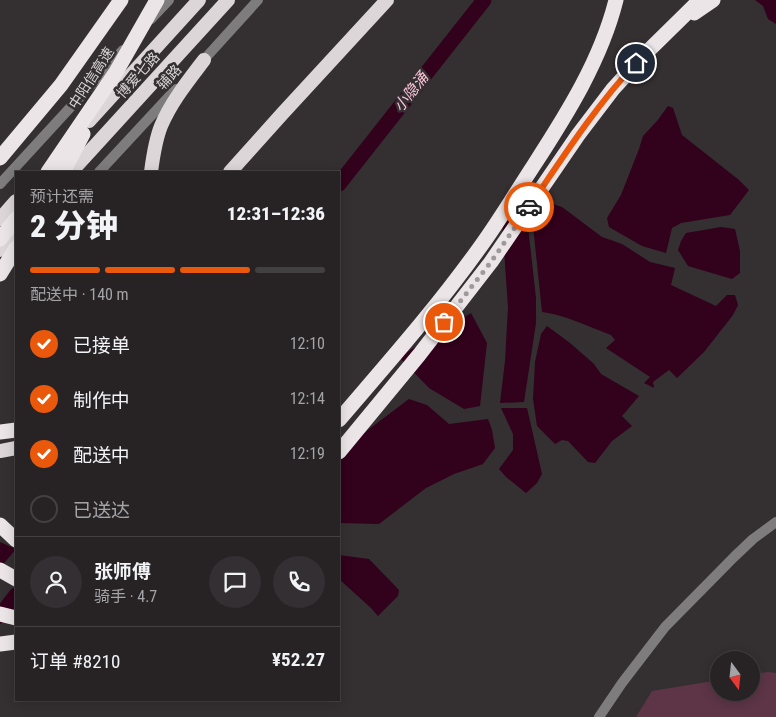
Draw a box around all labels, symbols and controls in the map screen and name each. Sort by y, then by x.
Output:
pin [615,42,657,84]
street label: 中阳信高速 [65,44,117,112]
street label: 博爱七路 [113,49,163,101]
icon: home [622,49,650,77]
street label: 辅路 [154,61,184,93]
water label: 小隐涌 [390,67,433,115]
courier [504,182,554,232]
text: 预计还需 [30,187,94,206]
icon: car [515,193,543,221]
text: 12:31–12:36 [227,202,325,225]
text: 2 分钟 [30,207,118,245]
text: 配送中 · 140 m [30,285,129,304]
pin [423,301,465,343]
icon: bag [430,308,458,336]
icon: check [30,330,58,358]
text: 已接单 [73,334,130,357]
text: 12:10 [290,334,325,353]
icon: check [30,385,58,413]
text: 制作中 [73,389,130,412]
text: 12:14 [290,389,325,408]
icon: check [30,440,58,468]
text: 配送中 [73,444,130,467]
text: 12:19 [290,444,325,463]
text: 已送达 [73,499,130,522]
button: person [30,556,82,608]
button: chat [209,556,261,608]
button: phone [273,556,325,608]
text: 张师傅 [94,560,151,583]
text: 骑手 · 4.7 [94,587,157,606]
text: ¥52.27 [272,648,325,671]
text: 订单 #8210 [30,650,120,673]
north arrow [710,651,760,701]
map controls [710,651,760,701]

